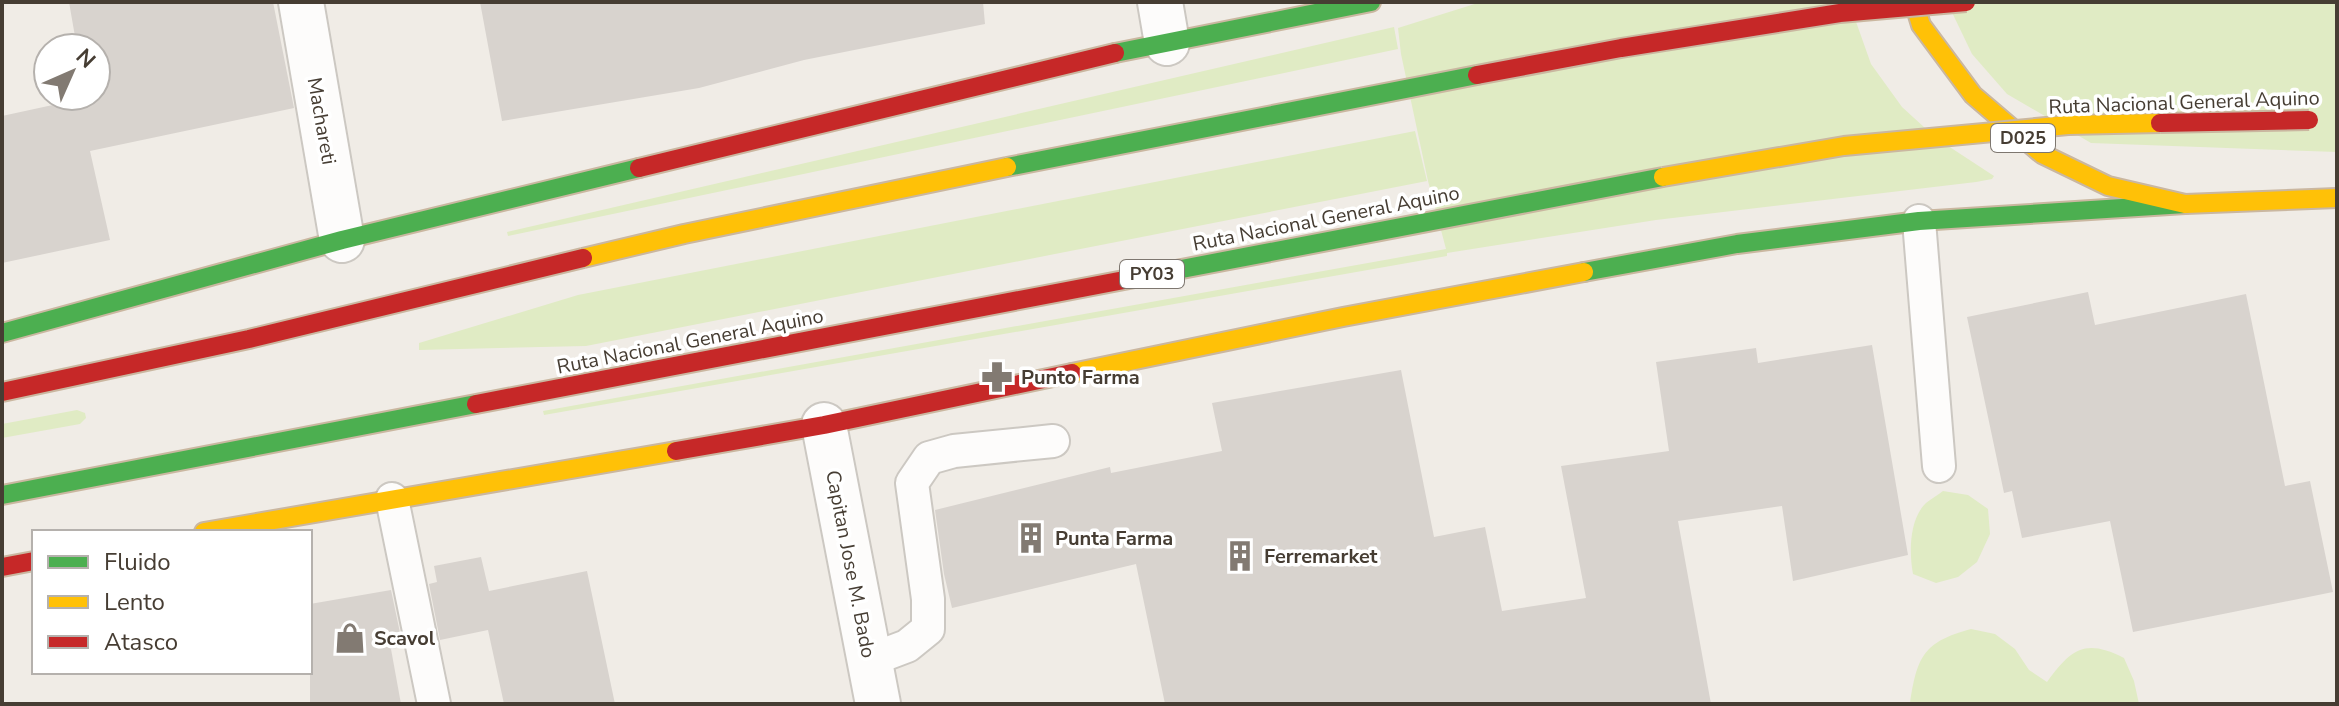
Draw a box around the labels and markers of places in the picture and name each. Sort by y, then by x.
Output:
pharmacy icon: Punto Farma [980,360,1014,394]
place label: Punto Farma [1021,364,1140,391]
building icon: Punta Farma [1014,521,1048,555]
place label: Punta Farma [1055,525,1173,552]
building icon: Ferremarket [1223,539,1257,573]
place label: Ferremarket [1264,543,1378,570]
shop icon: Scavol [333,621,367,655]
place label: Scavol [374,625,436,652]

